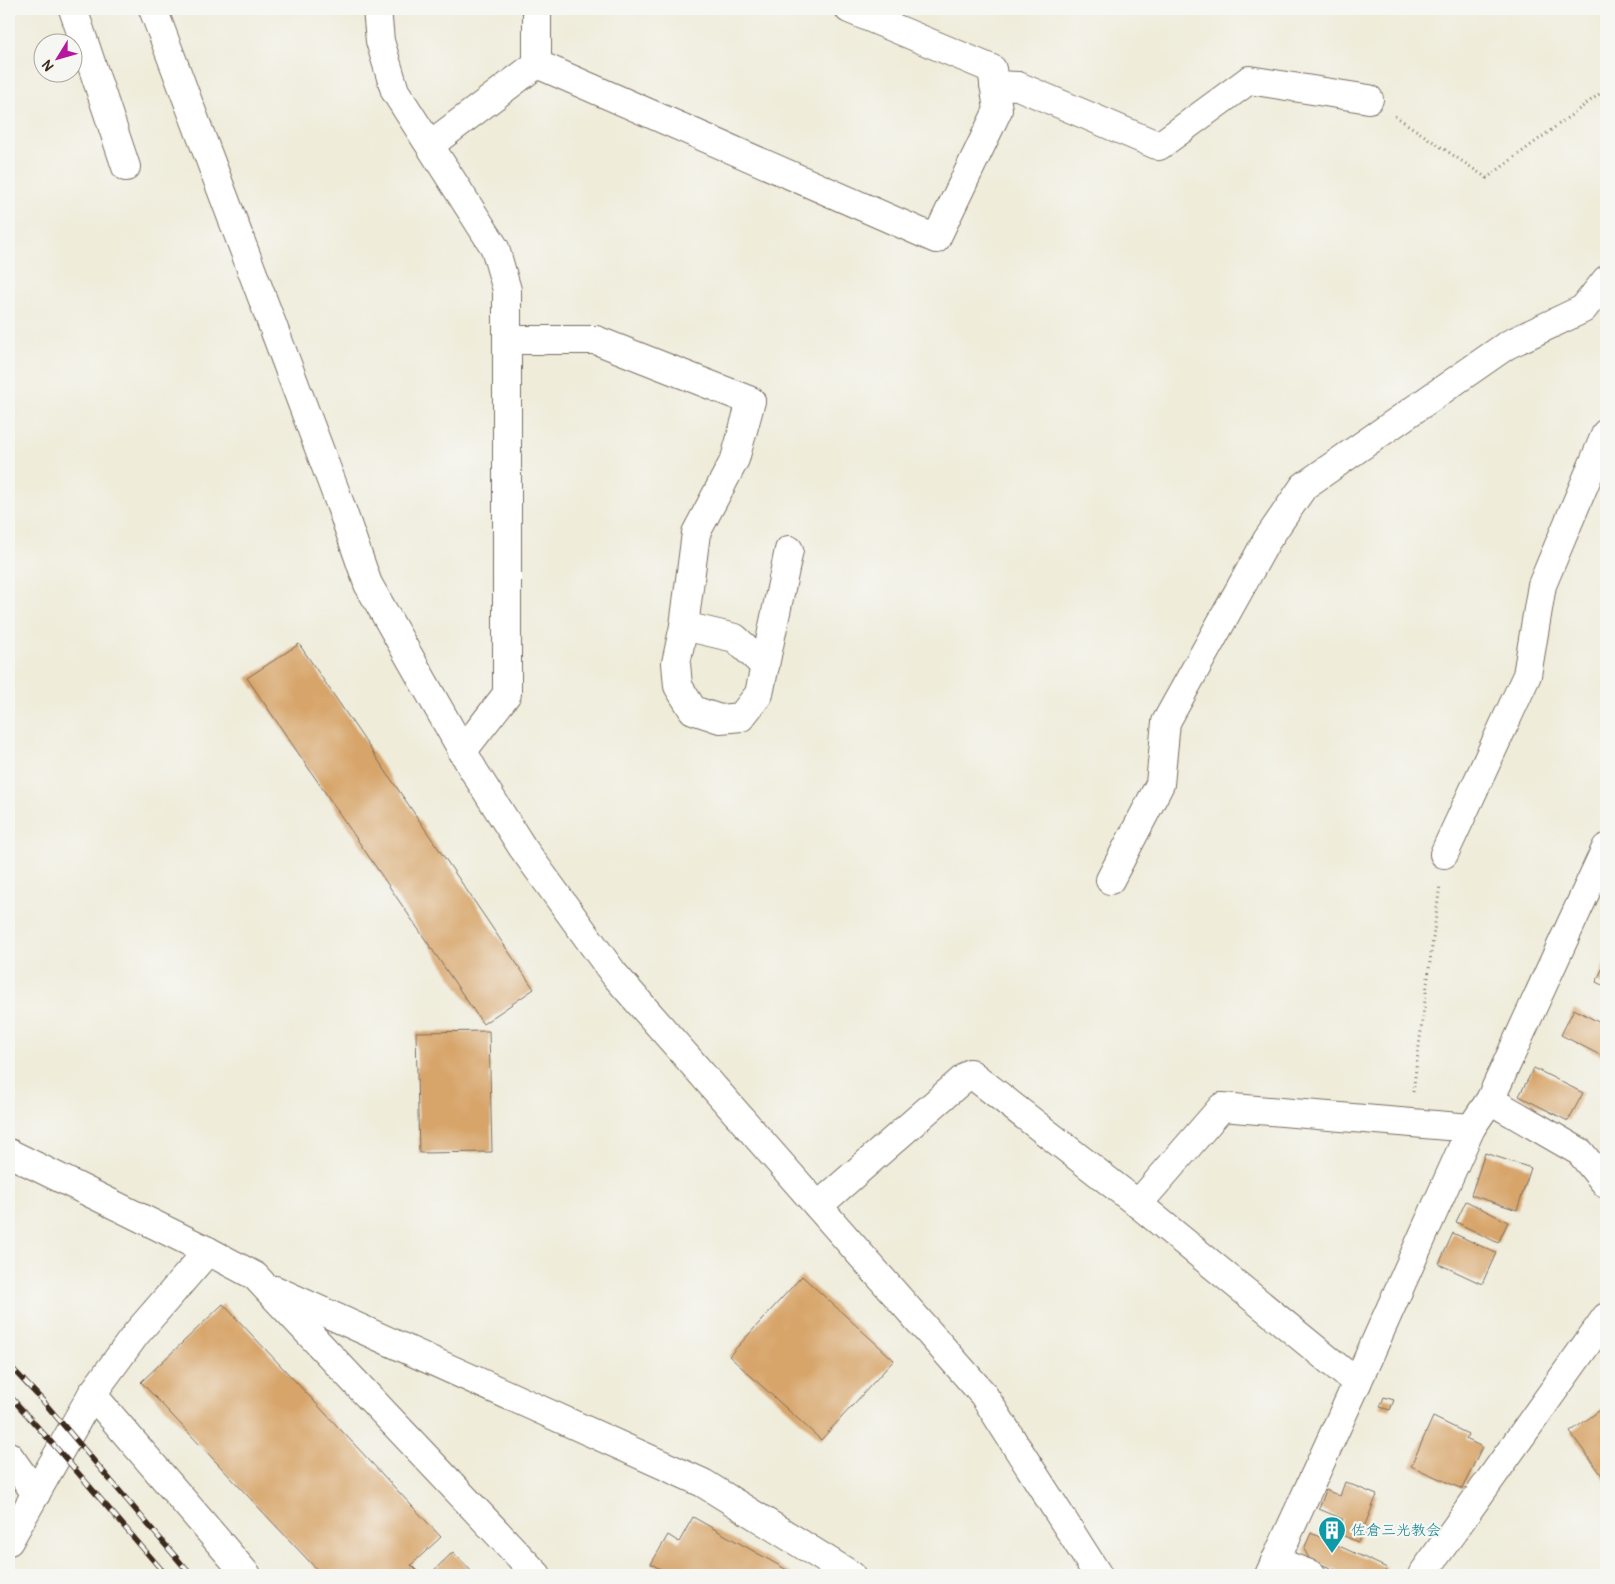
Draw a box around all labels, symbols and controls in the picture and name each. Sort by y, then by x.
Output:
north arrow [32,32,82,82]
text: N [38,57,58,74]
building icon: 佐倉三光教会 [1317,1515,1347,1554]
place label: 佐倉三光教会 [1351,1521,1441,1540]

